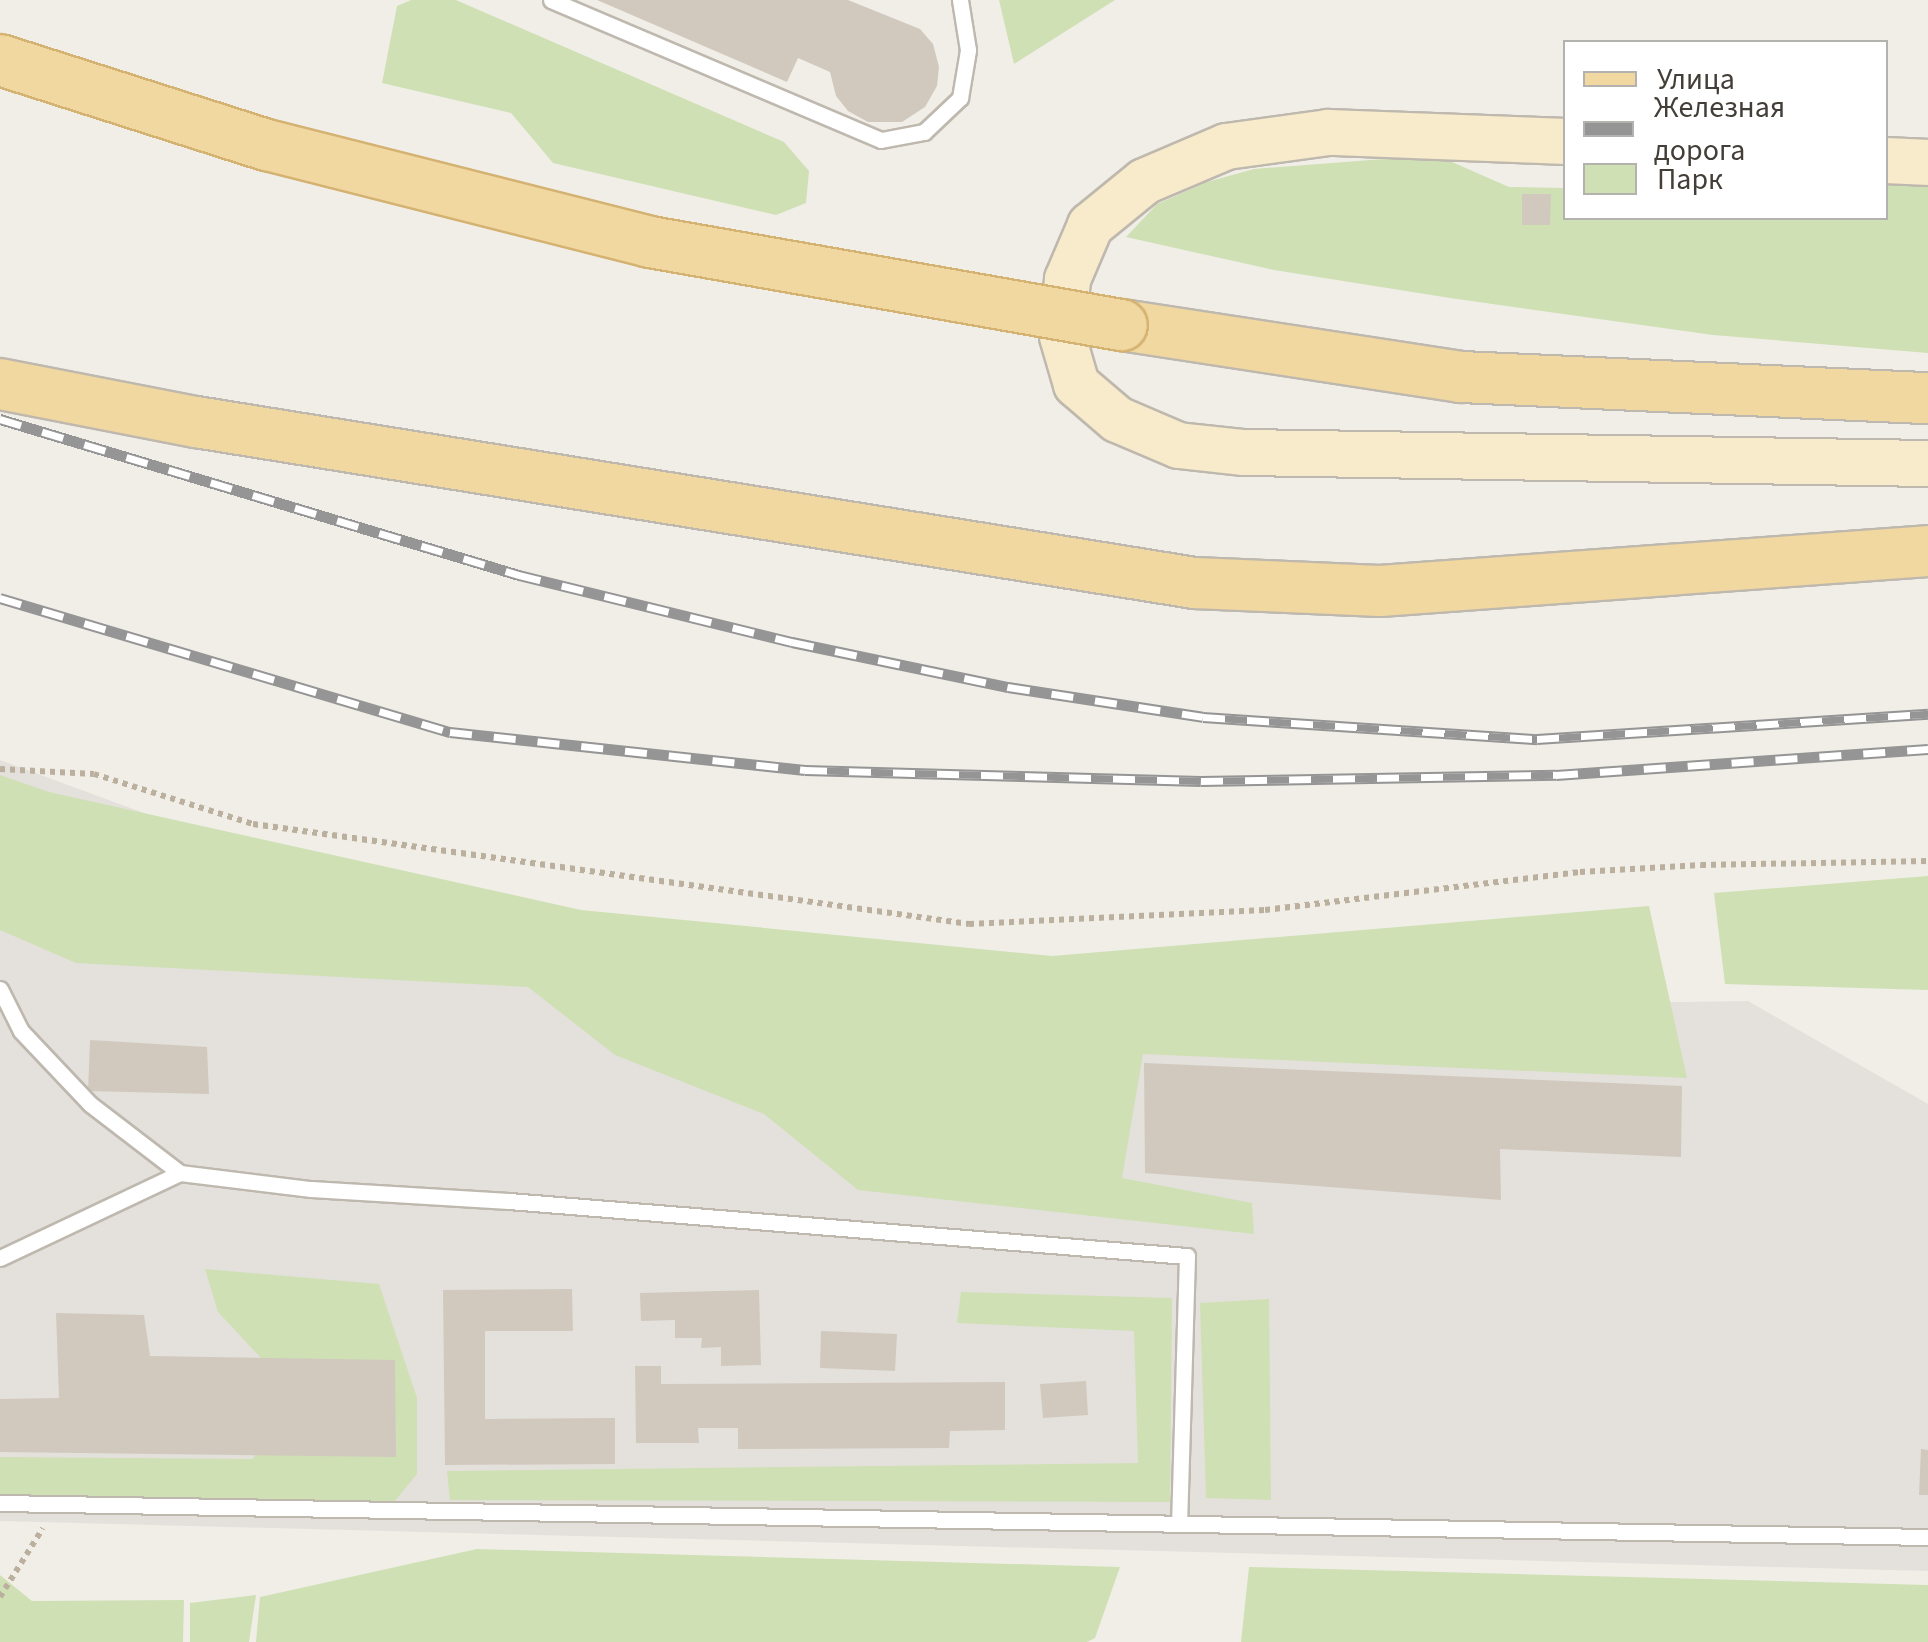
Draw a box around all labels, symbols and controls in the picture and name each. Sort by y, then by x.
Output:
legend [1563,40,1888,220]
text: Улица [1657,58,1735,101]
text: Железная дорога [1654,86,1785,172]
text: Парк [1657,158,1723,201]

